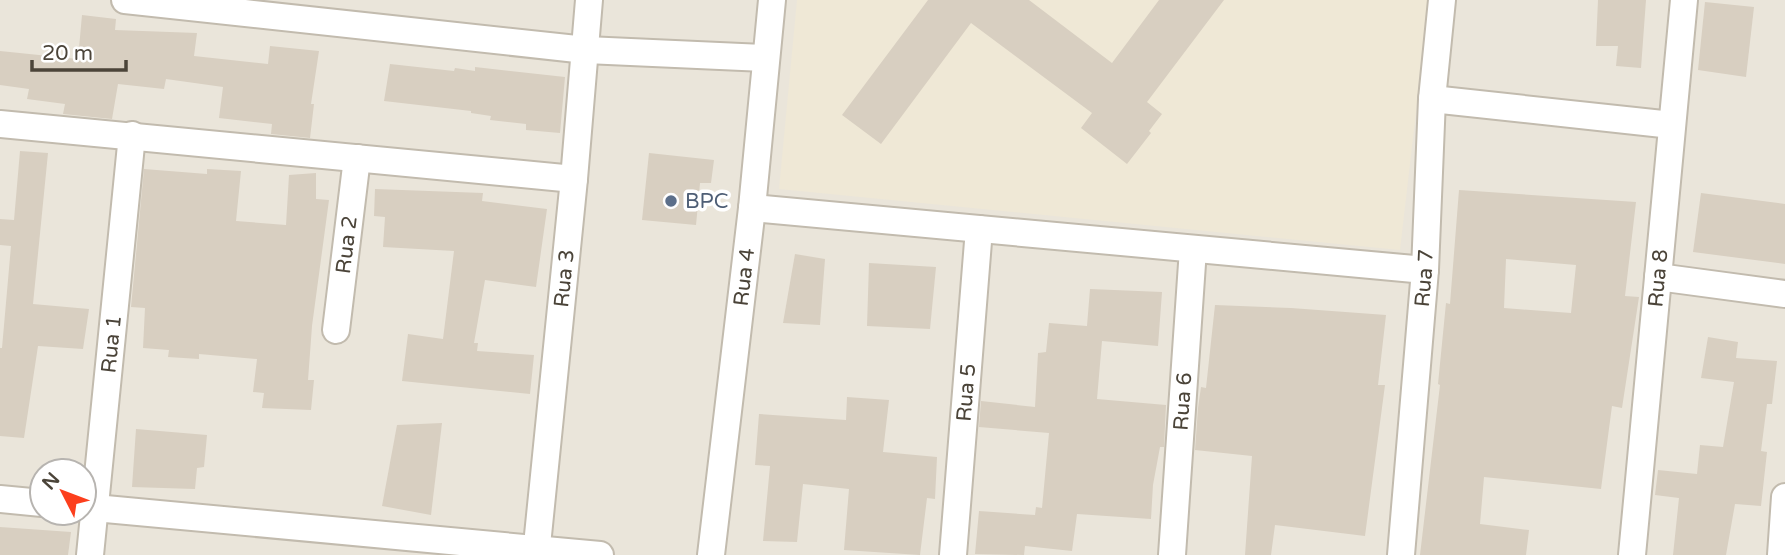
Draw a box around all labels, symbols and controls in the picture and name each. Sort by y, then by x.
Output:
scale bar [32,28,126,72]
text: 20 m [42,41,93,66]
place label: BPC [685,189,728,214]
marker: BPC [663,193,679,209]
street label: Rua 2 [330,214,362,275]
street label: Rua 4 [728,247,760,307]
street label: Rua 3 [549,248,579,309]
street label: Rua 7 [1409,248,1438,308]
street label: Rua 8 [1643,248,1673,308]
street label: Rua 1 [96,314,126,374]
street label: Rua 5 [951,362,981,423]
street label: Rua 6 [1168,371,1197,431]
north arrow [28,457,98,527]
text: N [38,468,64,494]

